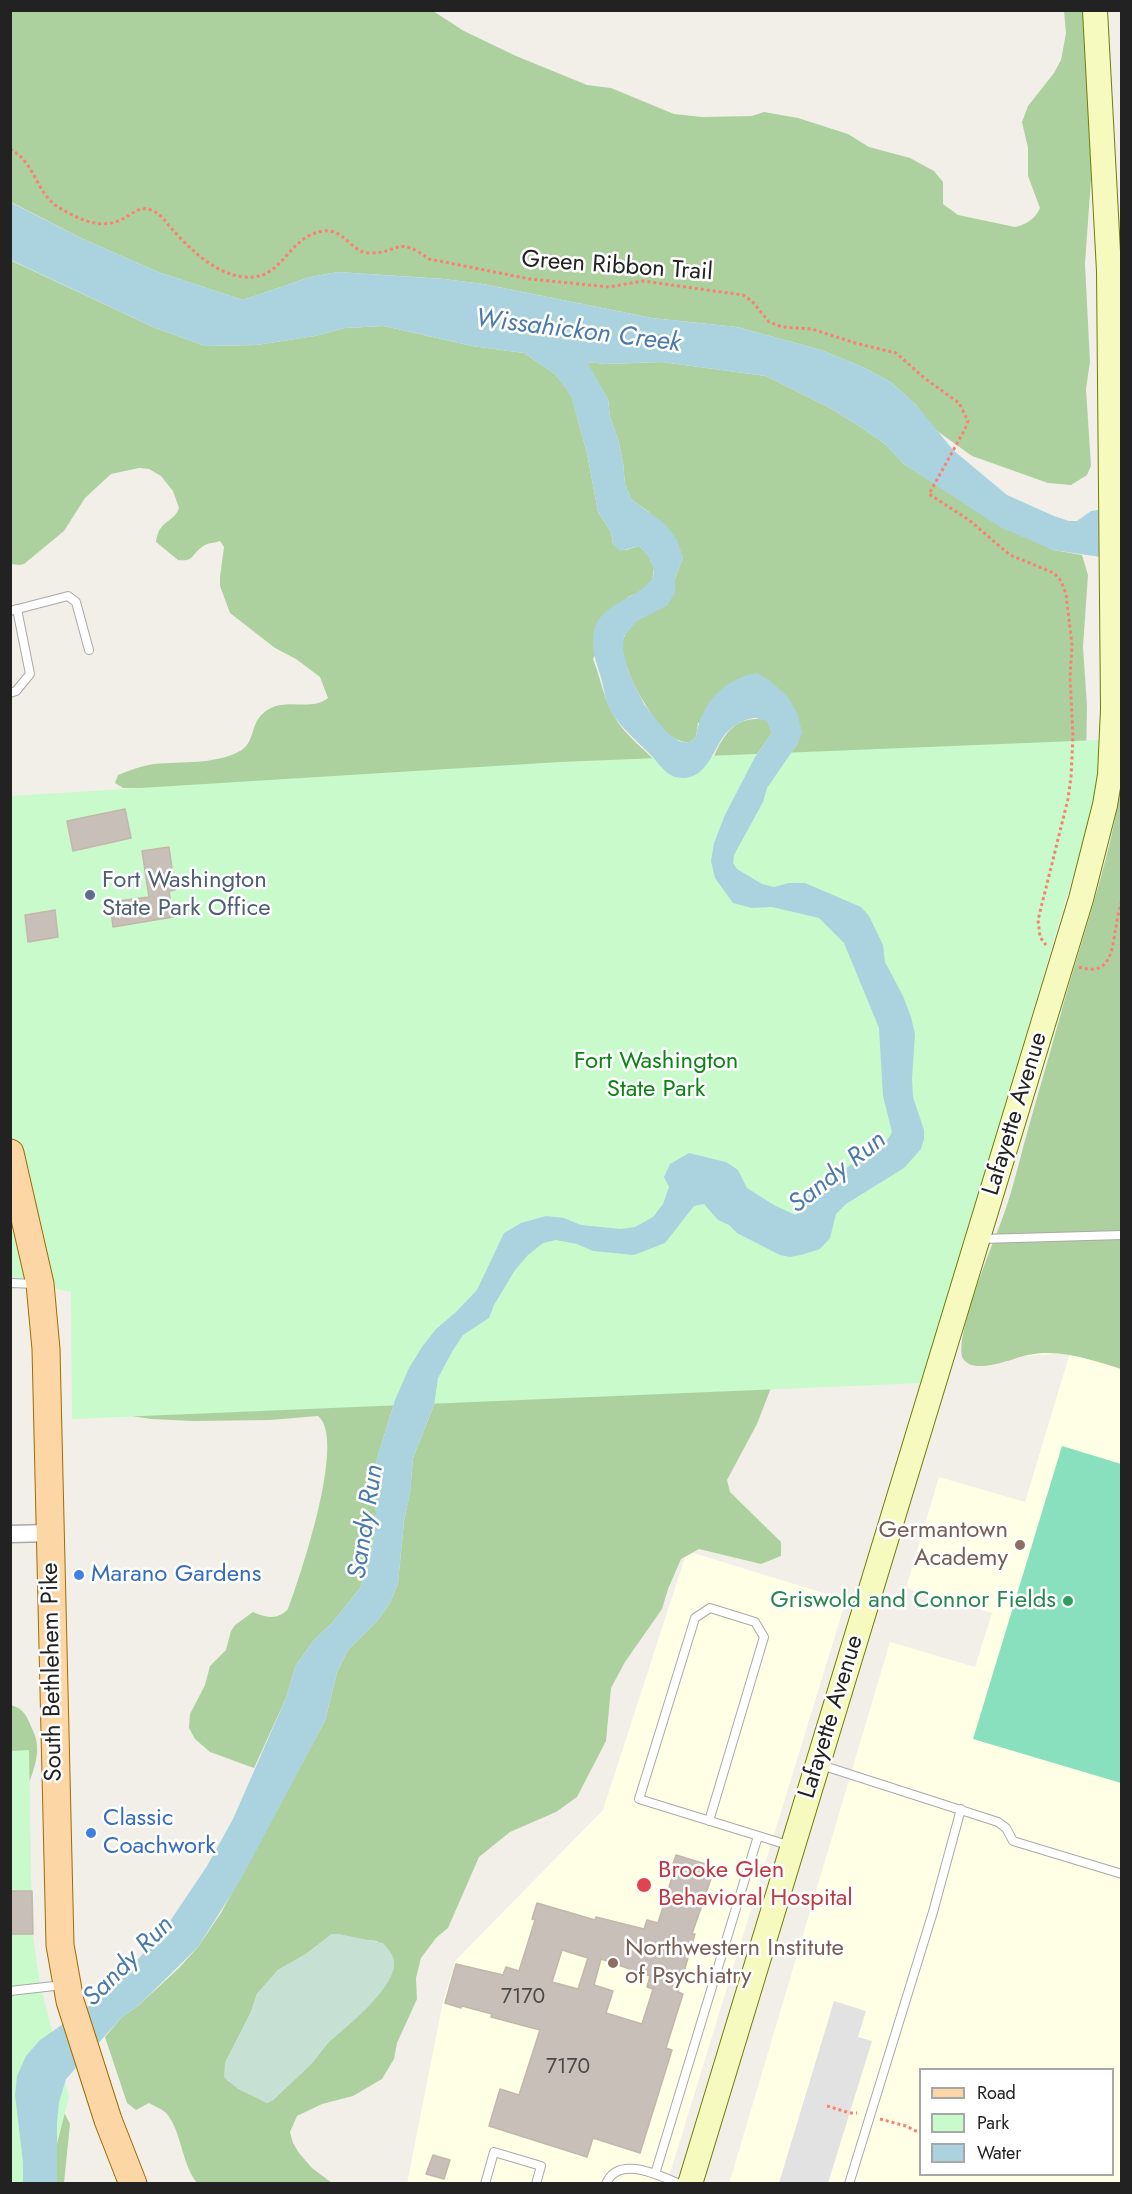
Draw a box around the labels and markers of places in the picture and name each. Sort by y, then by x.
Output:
place label: Fort Washington State Park Office [102,867,271,923]
marker: Fort Washington State Park Office [83,888,97,902]
place label: Germantown Academy [879,1517,1008,1573]
marker: Germantown Academy [1013,1538,1027,1552]
place label: Marano Gardens [91,1561,261,1589]
marker: Marano Gardens [72,1568,86,1582]
place label: Griswold and Connor Fields [770,1587,1056,1615]
marker: Griswold and Connor Fields [1061,1594,1075,1608]
place label: Classic Coachwork [103,1805,216,1861]
marker: Classic Coachwork [84,1826,98,1840]
place label: Brooke Glen Behavioral Hospital [658,1857,853,1913]
marker: Brooke Glen Behavioral Hospital [635,1876,653,1894]
place label: Northwestern Institute of Psychiatry [625,1935,844,1991]
marker: Northwestern Institute of Psychiatry [606,1956,620,1970]

